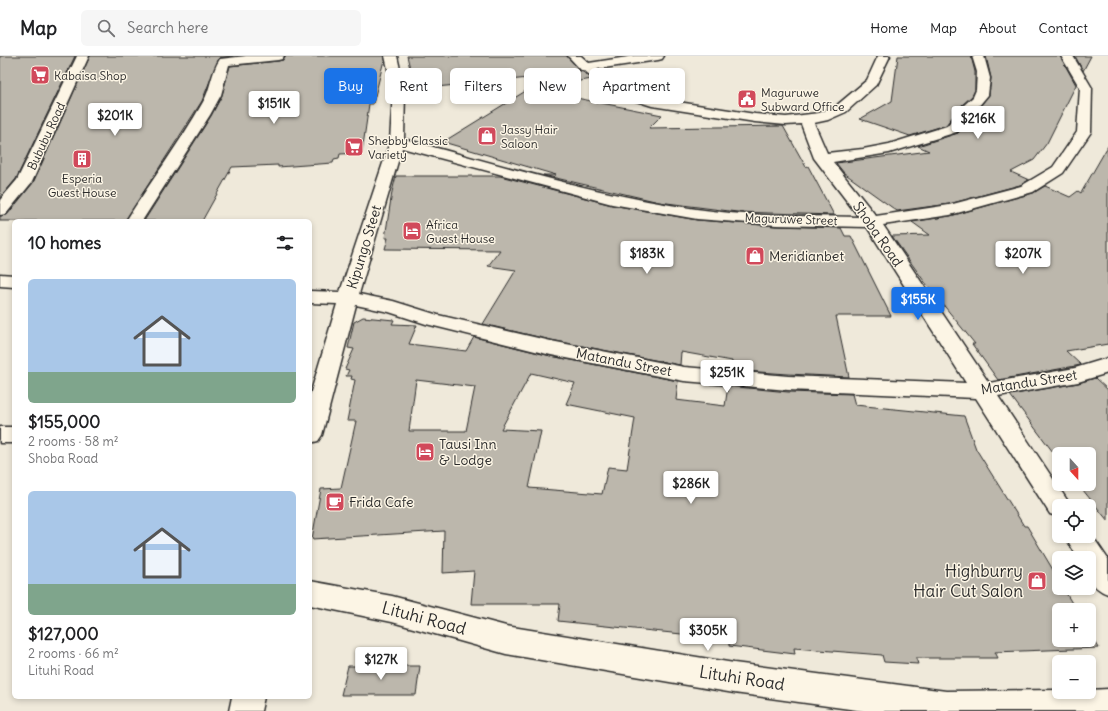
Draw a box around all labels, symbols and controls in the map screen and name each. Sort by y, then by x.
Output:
search box [81,10,361,46]
text: Map [20,16,57,40]
icon: search [95,17,117,39]
text: Search here [127,18,208,37]
text: Home [870,19,908,37]
text: Map [930,19,957,37]
text: About [979,19,1017,37]
text: Contact [1039,19,1088,37]
supermarket icon: Kabaisa Shop [29,64,51,86]
place label: Kabaisa Shop [54,68,127,83]
chip: Buy [324,68,377,104]
chip: Rent [385,68,442,104]
chip: Filters [450,68,516,104]
chip: New [524,68,581,104]
chip: Apartment [589,68,685,104]
place label: Maguruwe Subward Office [761,85,844,114]
public building icon: Maguruwe Subward Office [736,88,758,110]
pin: $151K [246,91,302,125]
text: $151K [258,95,290,112]
street label: Bububu Road [24,100,68,172]
pin: $201K [87,103,143,137]
pin: $216K [950,106,1006,140]
text: $201K [97,107,133,124]
text: $216K [960,110,996,127]
place label: Jassy Hair Saloon [501,122,558,151]
shop icon: Jassy Hair Saloon [476,125,498,147]
place label: Shebby Classic Variety [368,133,448,162]
supermarket icon: Shebby Classic Variety [343,136,365,158]
building icon: Esperia Guest House [71,148,93,170]
place label: Esperia Guest House [48,171,116,200]
street label: Shoba Road [849,198,907,270]
street label: Kipungo Steet [343,203,385,291]
street label: Maguruwe Street [744,210,838,228]
place label: Africa Guest House [426,217,495,246]
hotel icon: Africa Guest House [401,220,423,242]
text: 10 homes [28,232,101,254]
icon: filters [274,232,296,254]
pin: $183K [619,241,675,275]
pin: $207K [995,241,1051,275]
text: $183K [629,245,665,262]
shop icon: Meridianbet [744,245,766,267]
text: $207K [1004,245,1042,262]
place label: Meridianbet [769,247,844,265]
pin: $155K [890,287,946,321]
text: $155K [900,291,936,308]
icon: home [126,305,198,377]
street label: Matandu Street [575,344,674,380]
pin: $251K [699,360,755,394]
text: $251K [710,364,745,381]
street label: Matandu Street [980,365,1079,398]
text: $155,000 [28,411,101,433]
text: 2 rooms · 58 m² [28,433,119,450]
place label: Tausi Inn & Lodge [439,435,497,469]
hotel icon: Tausi Inn & Lodge [414,441,436,463]
north arrow [1052,447,1096,491]
map controls [1052,447,1096,699]
text: Shoba Road [28,450,98,467]
pin: $286K [663,471,719,505]
text: $286K [672,475,710,492]
cafe icon: Frida Cafe [324,491,346,513]
place label: Frida Cafe [349,493,414,511]
button: locate [1052,499,1096,543]
icon: home [126,517,198,589]
button: layers [1052,551,1096,595]
place label: Highburry Hair Cut Salon [913,560,1023,602]
shop icon: Highburry Hair Cut Salon [1026,570,1048,592]
street label: Lituhi Road [379,596,469,640]
button: + [1052,603,1096,647]
pin: $305K [680,618,736,652]
text: $305K [689,622,727,639]
text: $127,000 [28,623,99,645]
text: 2 rooms · 66 m² [28,645,119,662]
pin: $127K [353,647,409,681]
text: $127K [364,651,398,668]
button: − [1052,655,1096,699]
street label: Lituhi Road [698,660,786,696]
text: Lituhi Road [28,662,94,679]

